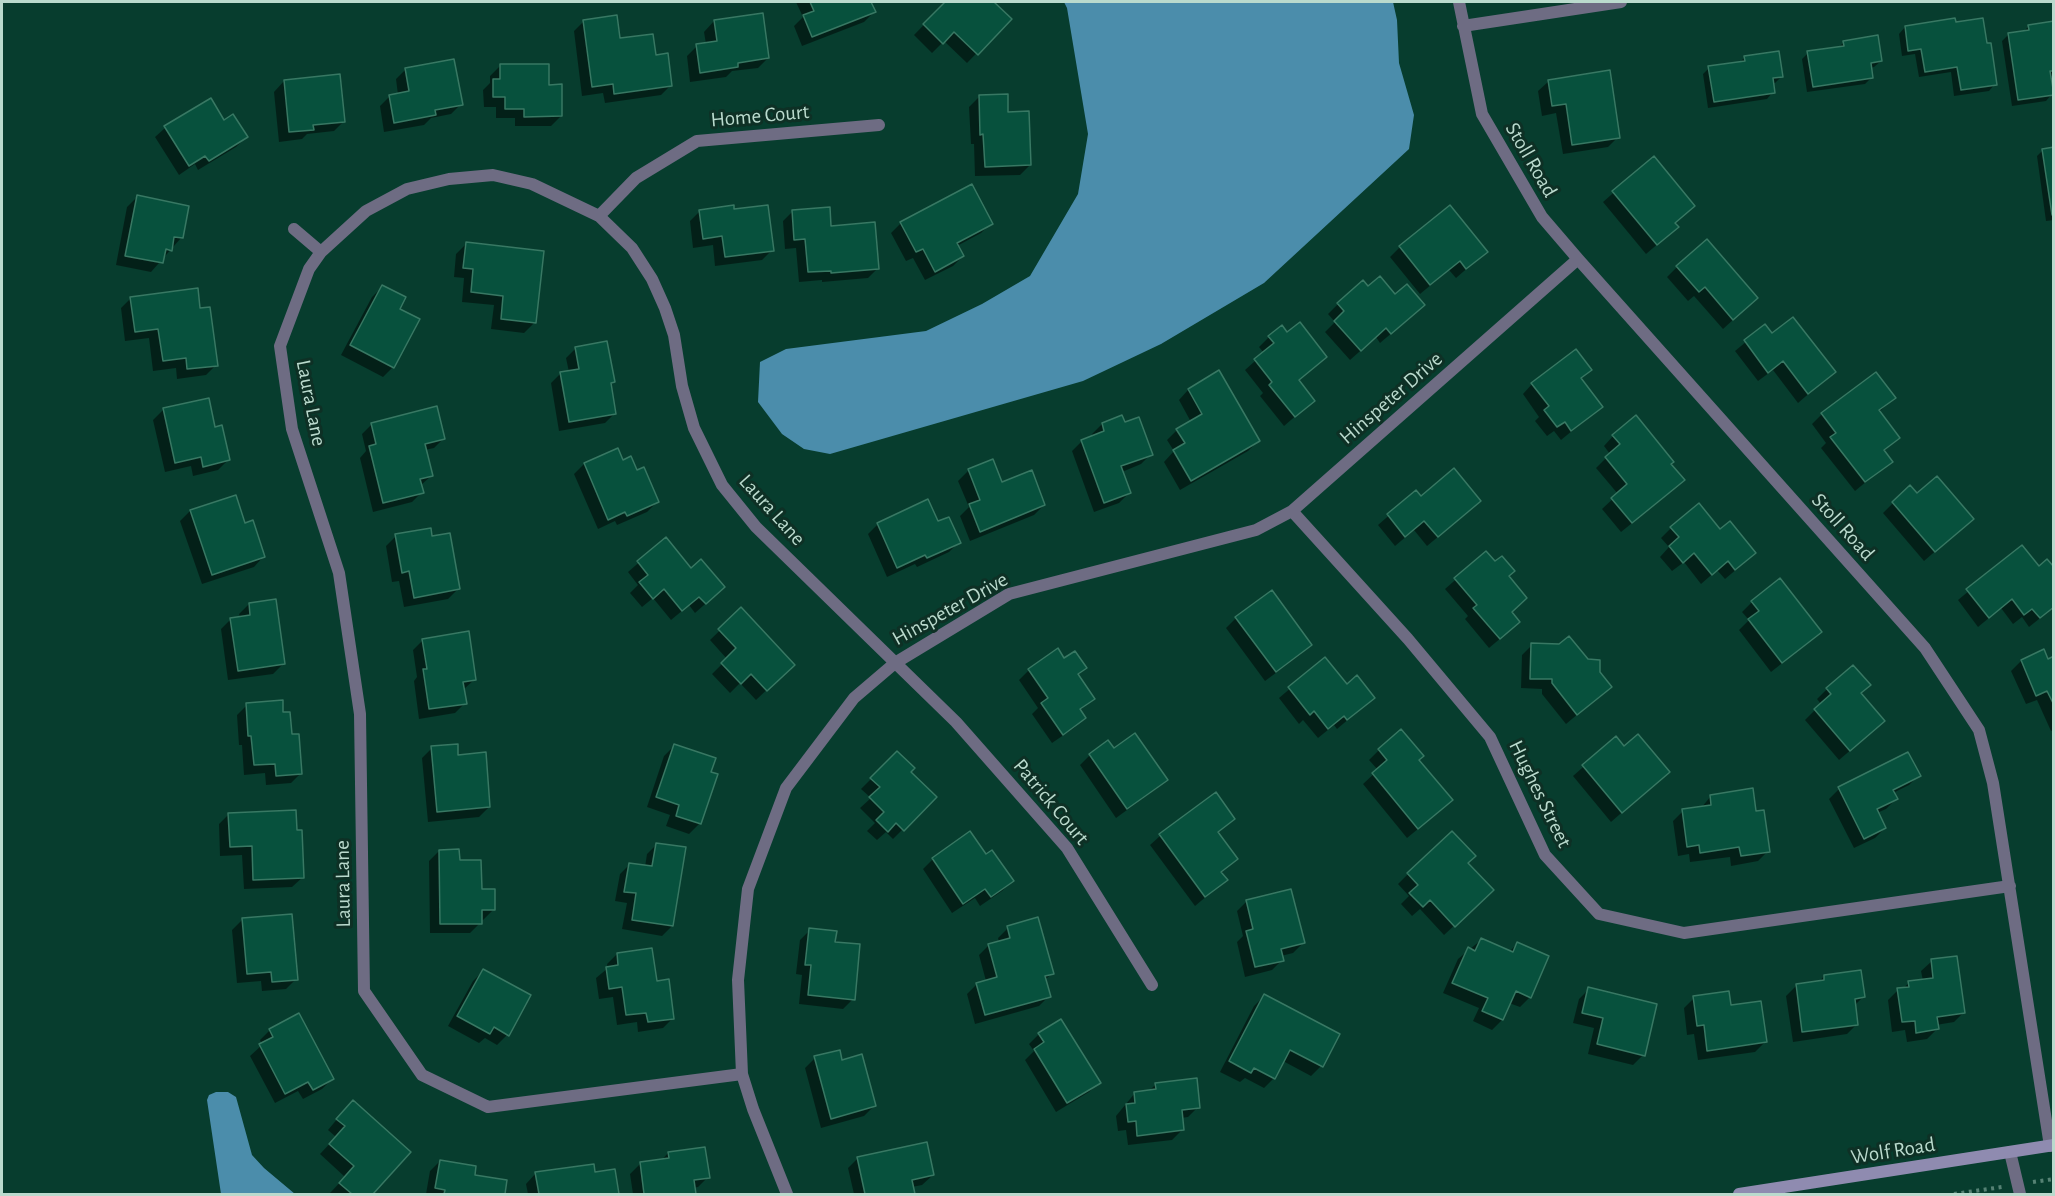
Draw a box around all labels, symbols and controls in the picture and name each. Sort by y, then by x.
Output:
street label: Home Court [710,99,810,133]
street label: Stoll Road [1500,118,1562,202]
street label: Hinspeter Drive [1334,346,1448,450]
street label: Laura Lane [290,358,332,448]
street label: Laura Lane [733,469,811,551]
street label: Stoll Road [1806,488,1880,566]
street label: Hinspeter Drive [888,567,1012,651]
street label: Hughes Street [1503,736,1577,852]
street label: Patrick Court [1008,754,1094,850]
street label: Laura Lane [330,840,356,928]
street label: Wolf Road [1849,1132,1937,1170]

